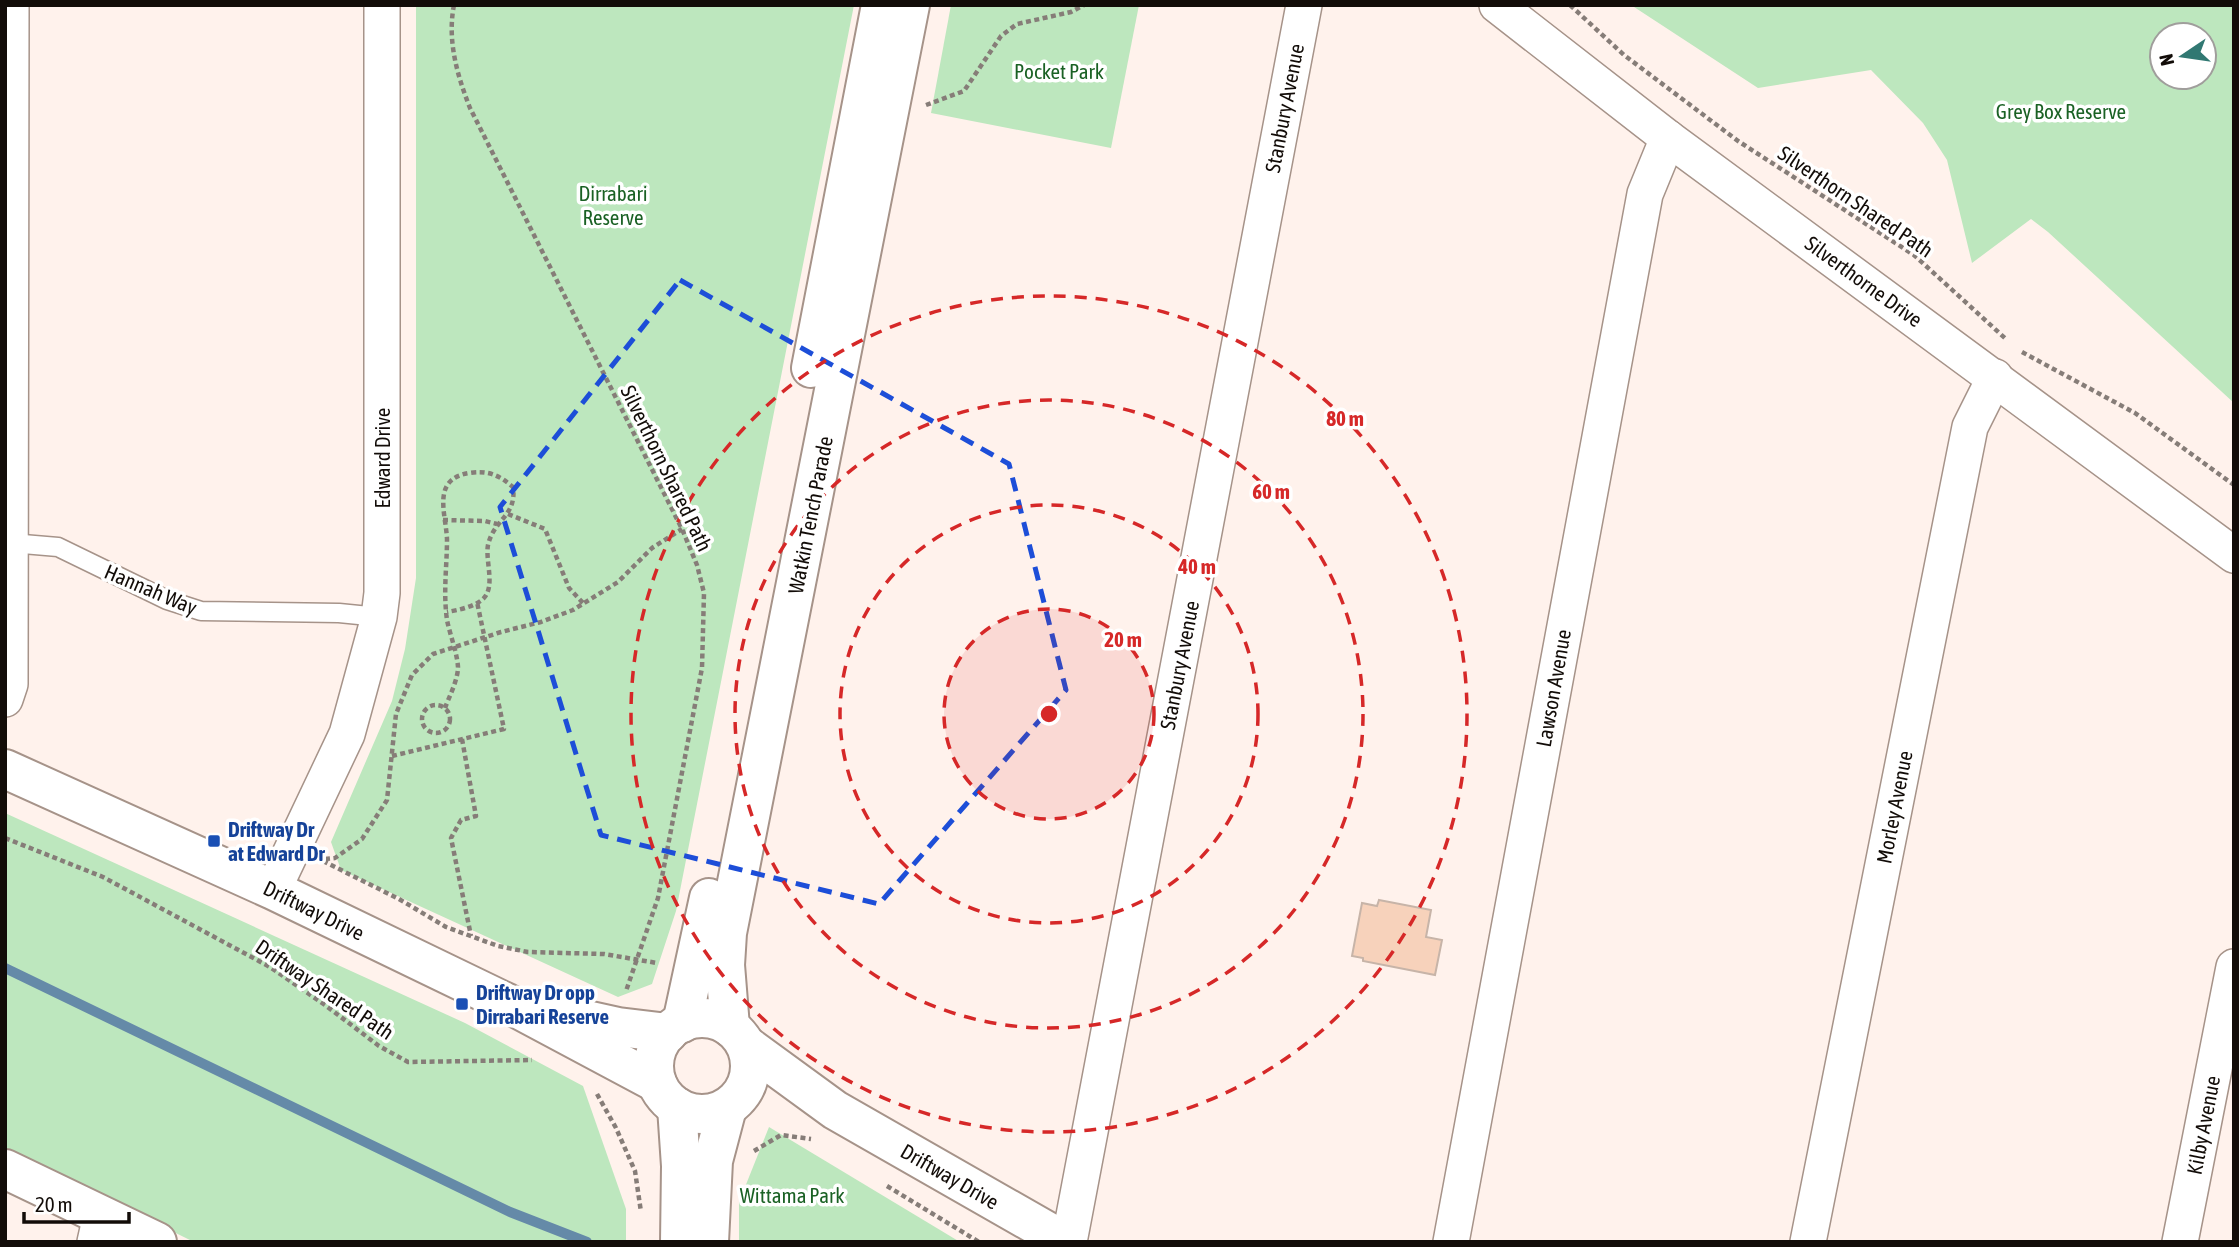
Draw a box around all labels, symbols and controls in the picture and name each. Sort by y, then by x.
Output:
north arrow [2148,21,2218,91]
street label: Stanbury Avenue [1260,42,1308,174]
text: N [2154,52,2178,68]
park label: Pocket Park [1014,59,1104,83]
park label: Grey Box Reserve [1996,99,2126,123]
street label: Silverthorn Shared Path [1774,140,1938,262]
park label: Dirrabari Reserve [578,181,648,229]
street label: Silverthorne Drive [1801,231,1927,331]
street label: Silverthorn Shared Path [616,381,718,555]
text: 80 m [1326,406,1364,430]
street label: Edward Drive [370,408,394,508]
street label: Watkin Tench Parade [783,434,837,596]
text: 60 m [1252,479,1290,503]
text: 40 m [1177,554,1216,578]
street label: Hannah Way [101,559,201,619]
street label: Stanbury Avenue [1155,599,1203,731]
text: 20 m [1104,627,1142,651]
street label: Lawson Avenue [1531,627,1575,749]
centre of rings [1037,702,1061,726]
street label: Morley Avenue [1871,749,1917,865]
place label: Driftway Dr at Edward Dr [228,817,325,865]
marker: Driftway Dr at Edward Dr [206,833,222,849]
street label: Driftway Drive [260,875,368,945]
street label: Driftway Shared Path [251,934,399,1044]
place label: Driftway Dr opp Dirrabari Reserve [476,980,609,1028]
marker: Driftway Dr opp Dirrabari Reserve [454,996,470,1012]
street label: Kilby Avenue [2182,1074,2224,1176]
street label: Driftway Drive [897,1138,1003,1214]
scale bar [24,1180,130,1224]
park label: Wittama Park [740,1183,844,1207]
text: 20 m [35,1192,73,1216]

